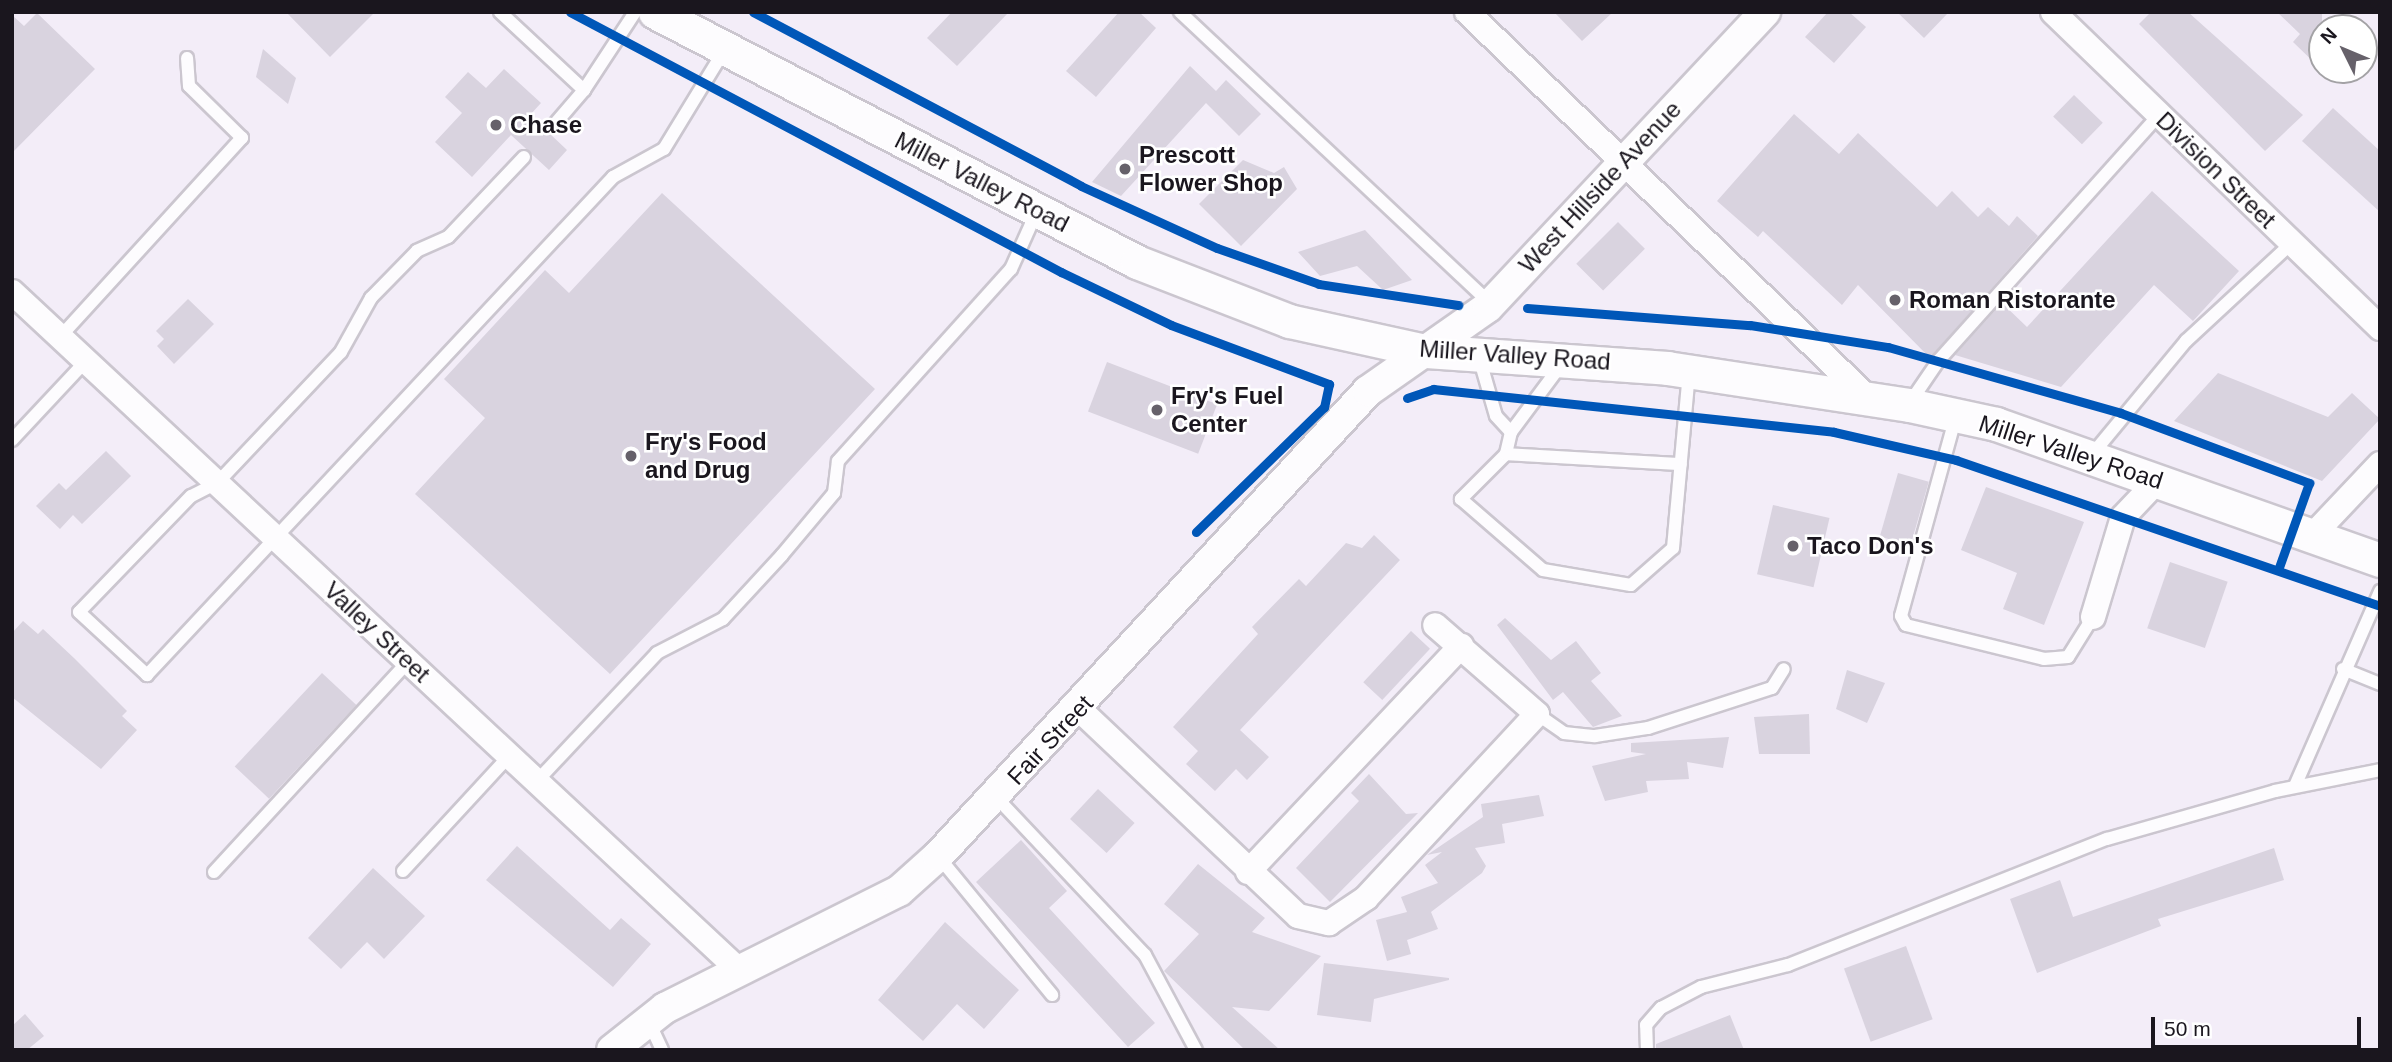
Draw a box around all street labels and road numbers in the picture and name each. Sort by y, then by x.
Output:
street label: West Hillside Avenue [1512,95,1688,279]
street label: Division Street [2150,106,2282,234]
street label: Miller Valley Road [890,126,1074,238]
street label: Miller Valley Road [1418,334,1612,376]
street label: Miller Valley Road [1975,409,2167,495]
street label: Valley Street [318,576,436,688]
street label: Fair Street [1001,689,1099,791]

